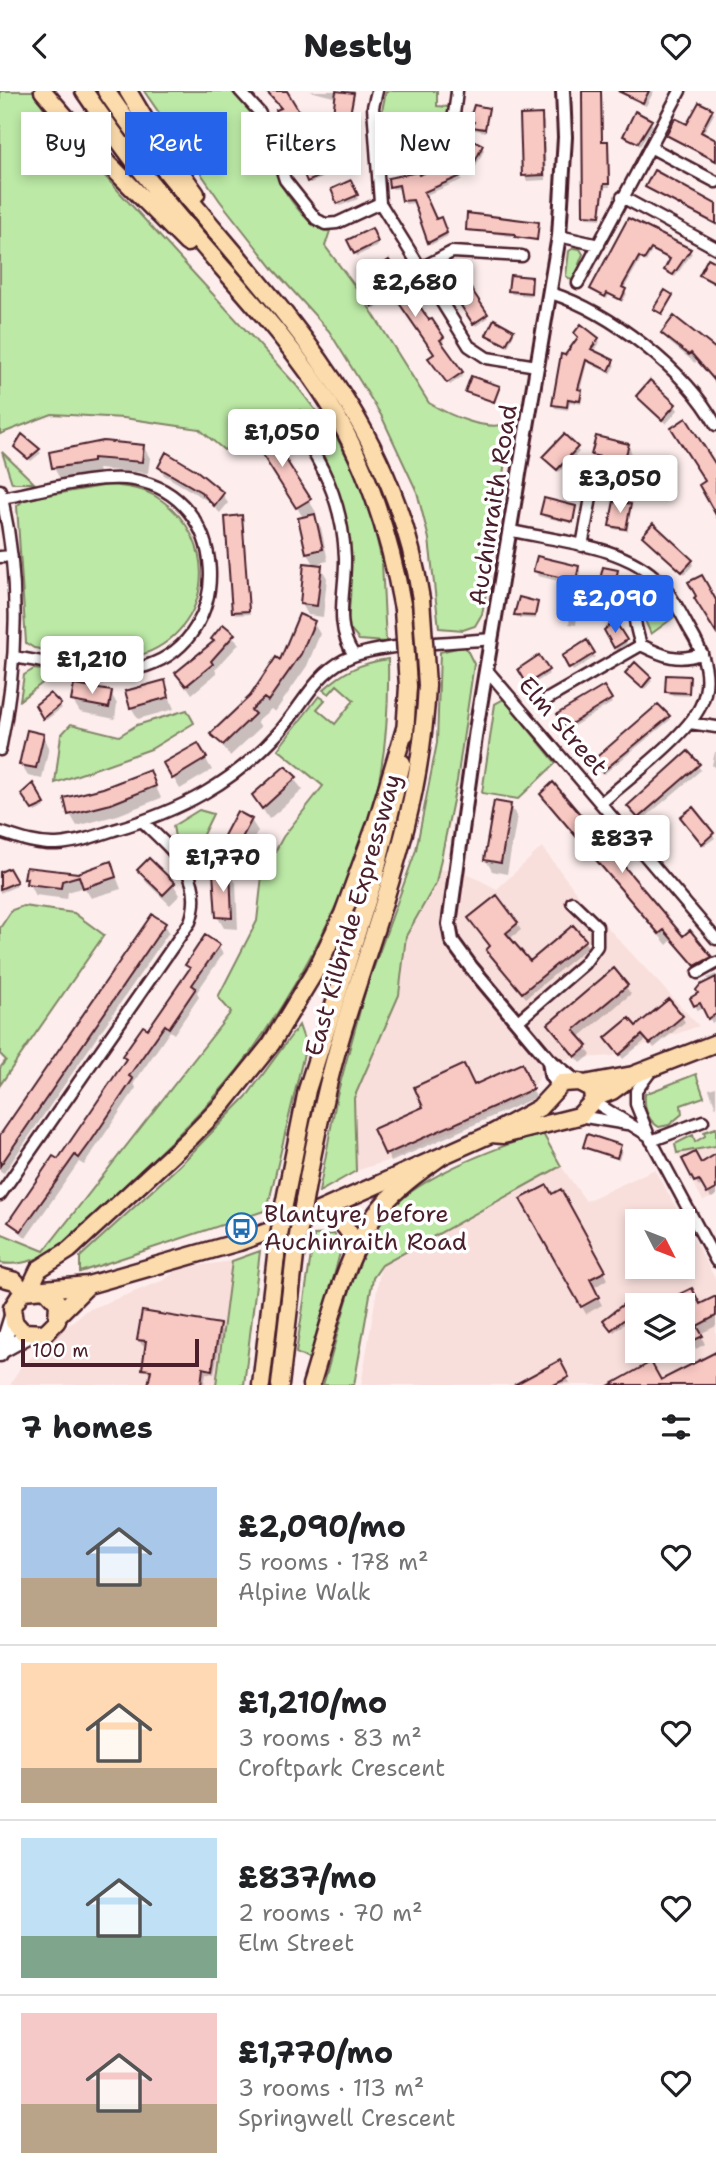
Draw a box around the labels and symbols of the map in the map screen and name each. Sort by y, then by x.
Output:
pin: £2,680 [358,259,472,319]
street label: Auchinraith Road [461,402,525,608]
pin: £1,050 [225,409,339,469]
pin: £3,050 [563,455,677,515]
pin: £2,090 [558,575,672,635]
pin: £1,210 [35,637,149,696]
street label: Elm Street [511,670,615,782]
street label: East Kilbride Expressway [297,770,409,1060]
pin: £837 [581,815,663,875]
pin: £1,770 [166,835,280,894]
place label: Blantyre, before Auchinraith Road [264,1198,467,1258]
north arrow [625,1209,695,1279]
bus stop icon: Blantyre, before Auchinraith Road [224,1211,258,1245]
scale bar [21,1336,200,1368]

